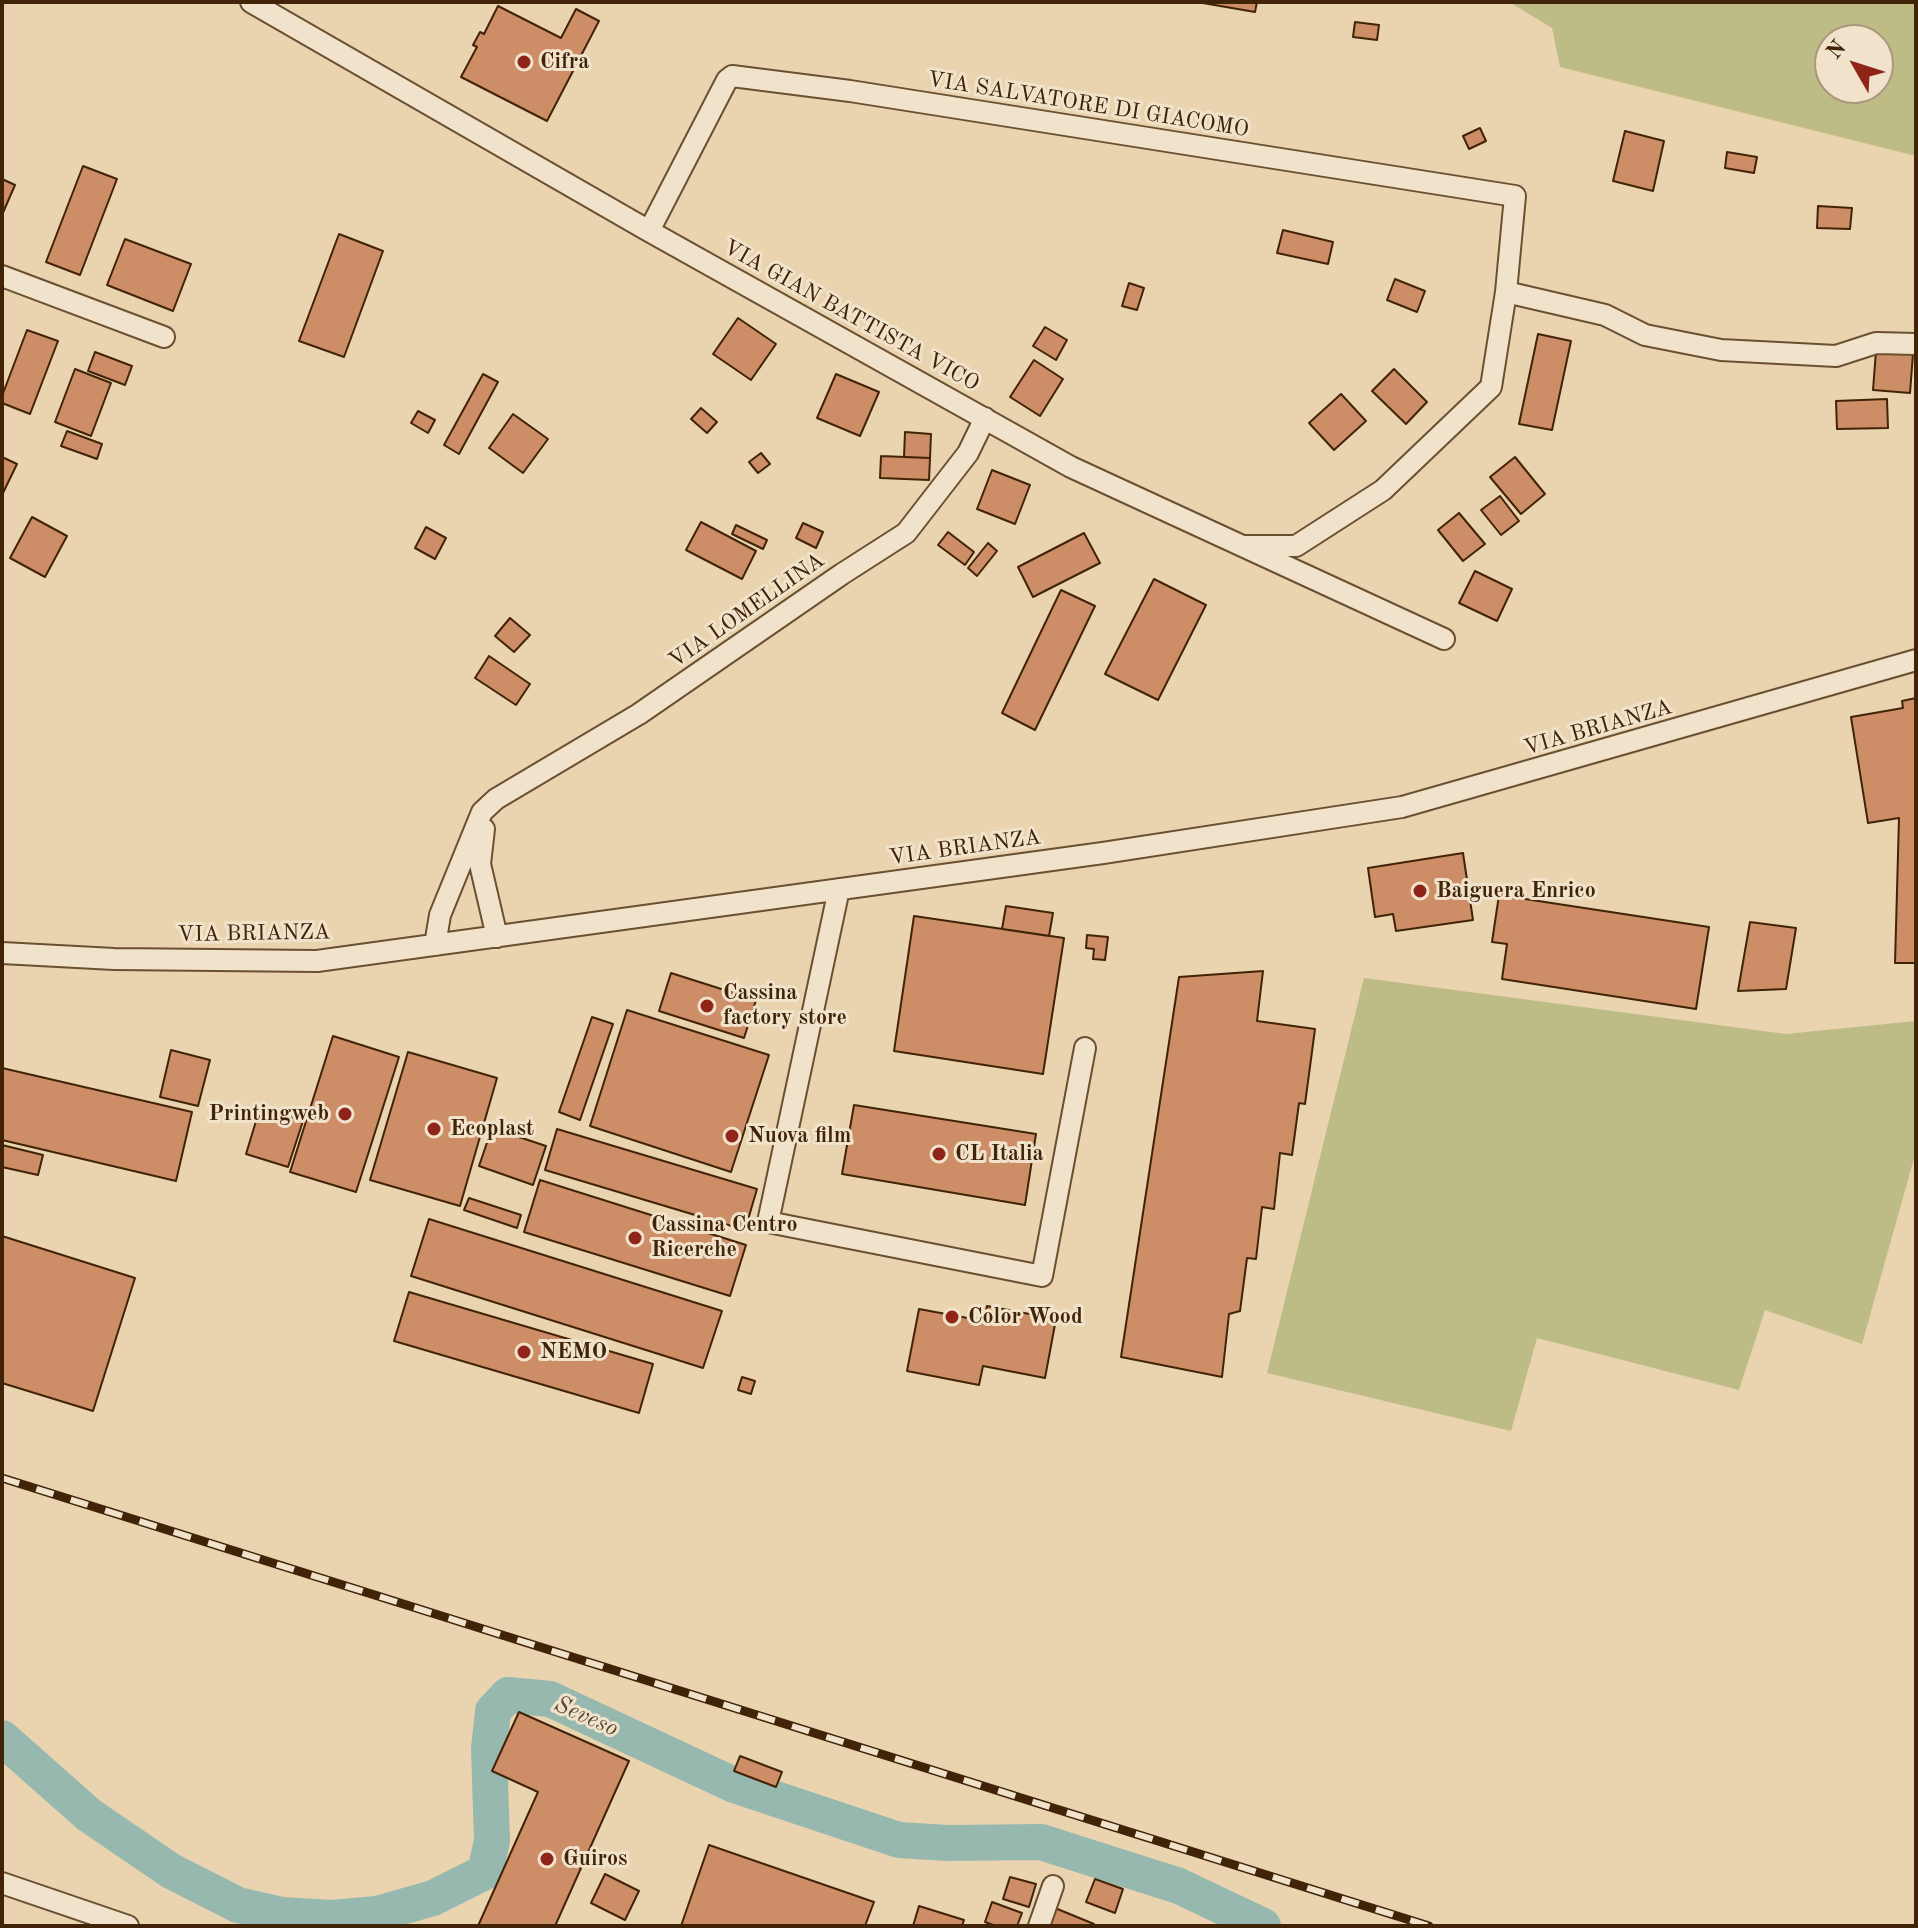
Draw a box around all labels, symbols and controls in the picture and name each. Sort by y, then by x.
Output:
north arrow [1814,24,1894,104]
text: N [1823,37,1851,64]
place label: Cifra [540,49,589,75]
marker: Cifra [515,53,533,71]
street label: VIA SALVATORE DI GIACOMO [925,67,1251,143]
street label: VIA GIAN BATTISTA VICO [718,234,984,398]
street label: VIA LOMELLINA [664,548,830,674]
street label: VIA BRIANZA [1521,694,1675,762]
street label: VIA BRIANZA [887,824,1043,872]
place label: Baiguera Enrico [1436,878,1596,904]
marker: Baiguera Enrico [1411,882,1429,900]
street label: VIA BRIANZA [177,919,331,949]
place label: Cassina factory store [723,980,847,1032]
marker: Cassina factory store [698,997,716,1015]
place label: Printingweb [208,1101,329,1127]
marker: Printingweb [336,1105,354,1123]
place label: Ecoplast [450,1116,534,1142]
marker: Ecoplast [425,1120,443,1138]
place label: Nuova film [748,1123,851,1149]
marker: Nuova film [723,1127,741,1145]
place label: CL Italia [955,1141,1044,1167]
marker: CL Italia [930,1145,948,1163]
place label: Cassina Centro Ricerche [651,1212,797,1264]
marker: Cassina Centro Ricerche [626,1229,644,1247]
place label: Color Wood [968,1304,1083,1330]
marker: Color Wood [943,1308,961,1326]
place label: NEMO [540,1339,607,1365]
marker: NEMO [515,1343,533,1361]
water label: Seveso [550,1690,622,1744]
place label: Guiros [563,1846,628,1872]
marker: Guiros [538,1850,556,1868]

